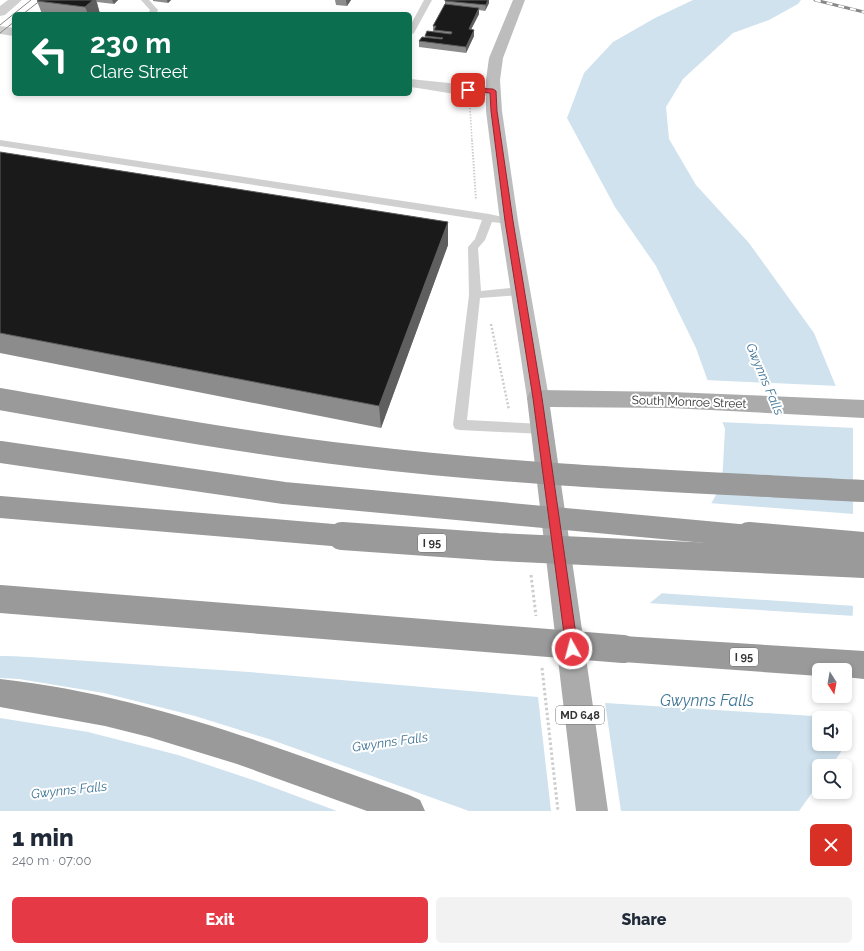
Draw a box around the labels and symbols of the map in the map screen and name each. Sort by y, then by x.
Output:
pin [451,73,485,107]
water label: Gwynns Falls [743,341,787,417]
street label: South Monroe Street [631,393,747,411]
road number: I 95 [418,534,446,552]
position arrow [551,628,593,670]
road number: I 95 [730,648,758,666]
north arrow [812,663,852,703]
water label: Gwynns Falls [660,691,755,710]
road number: MD 648 [556,706,604,724]
water label: Gwynns Falls [351,729,429,755]
water label: Gwynns Falls [30,779,108,801]

